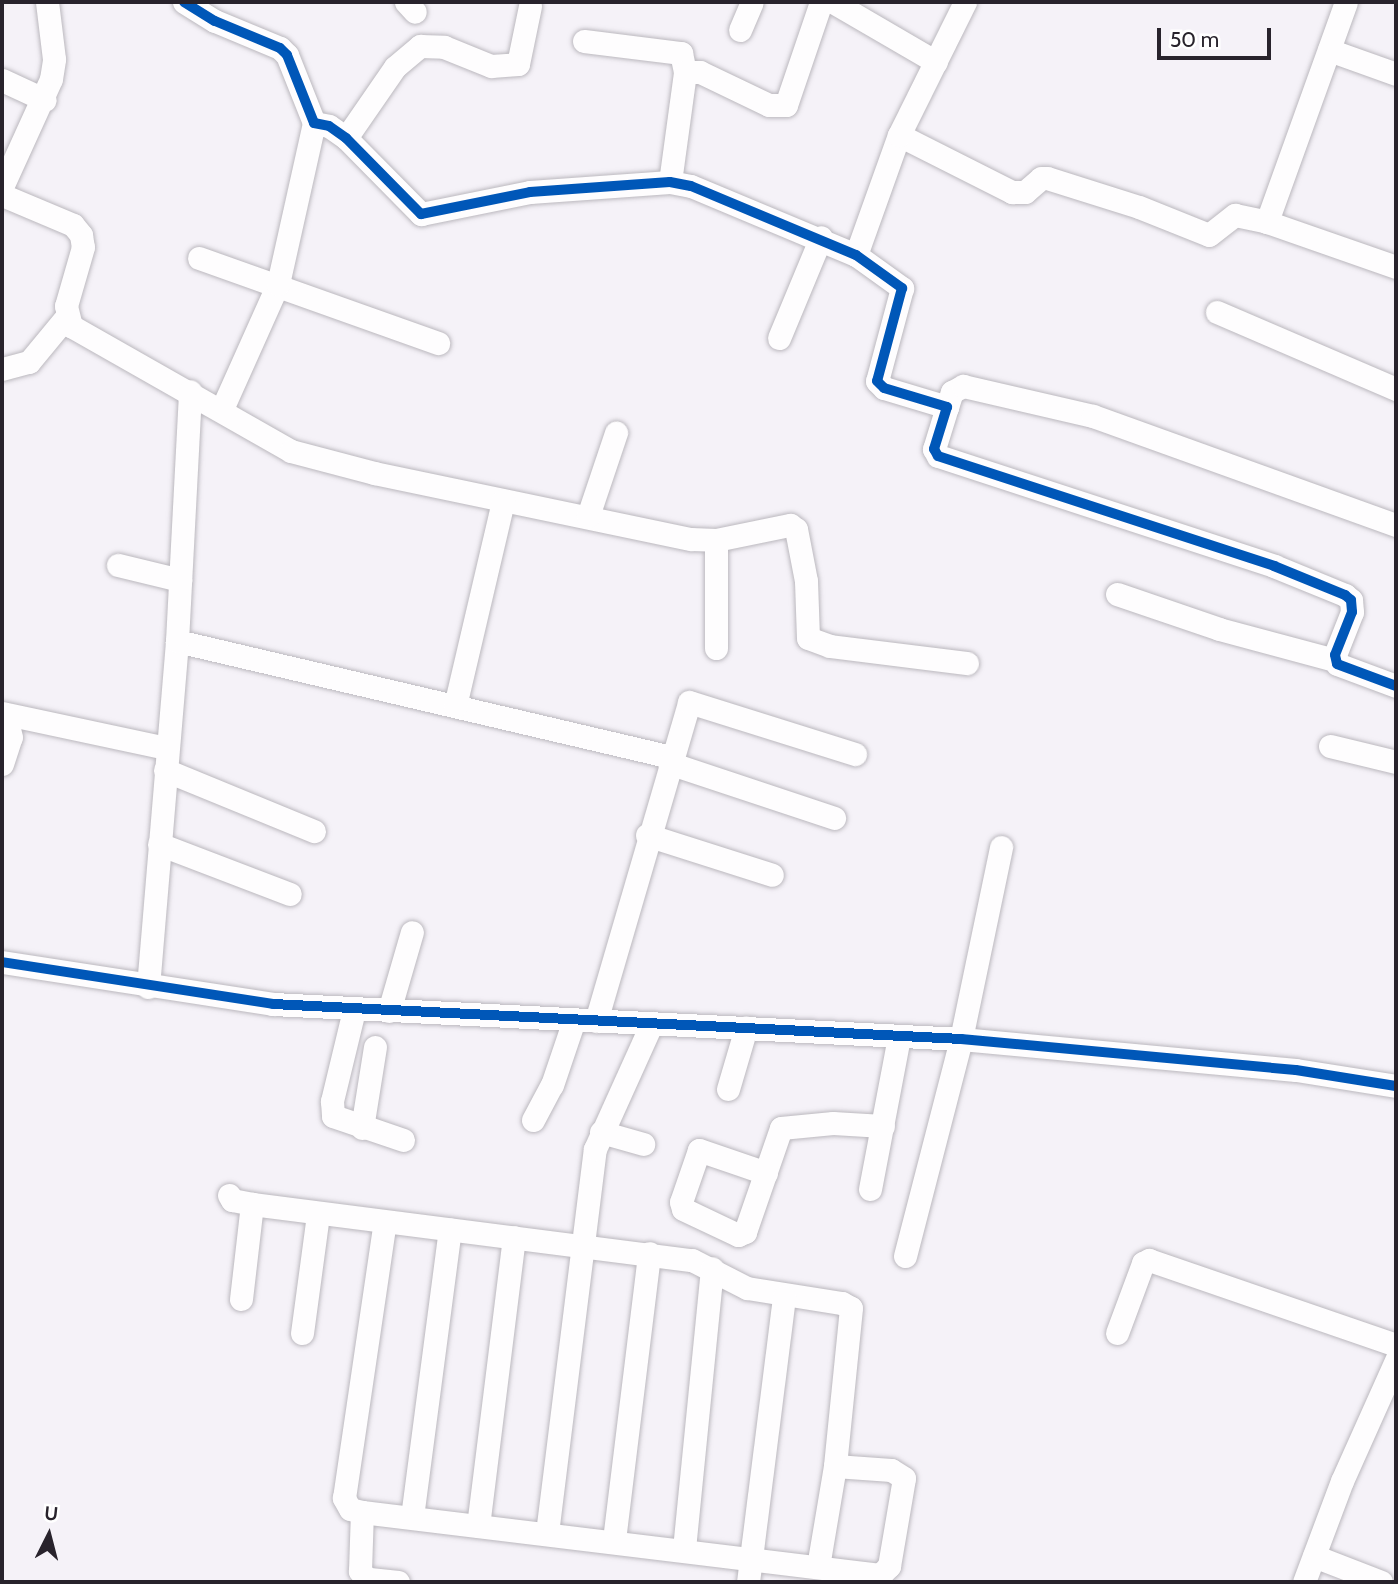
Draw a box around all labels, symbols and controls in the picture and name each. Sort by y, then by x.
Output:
scale bar [1160,14,1274,58]
text: 50 m [1170,27,1219,52]
north arrow [14,1500,84,1570]
text: U [43,1501,59,1526]

